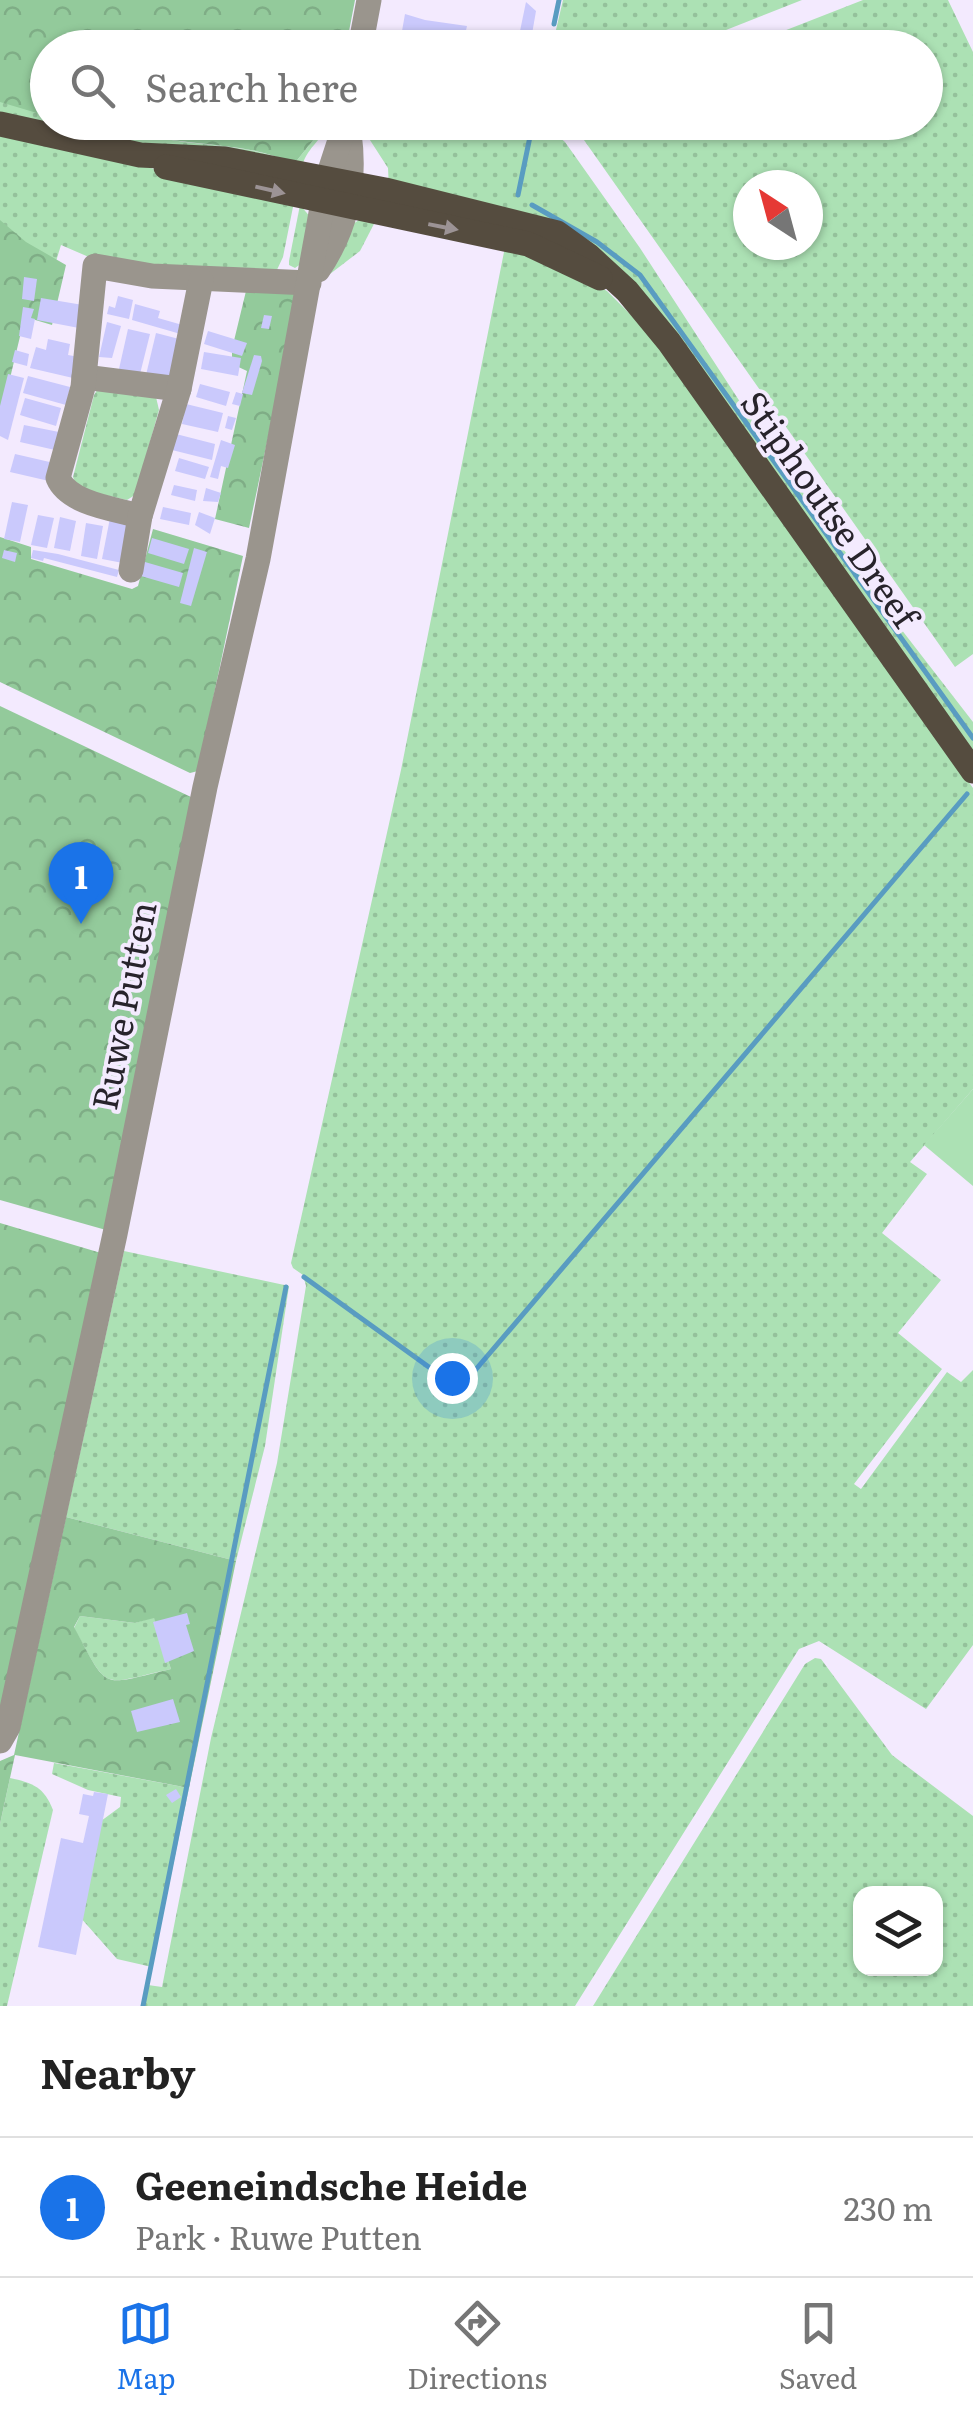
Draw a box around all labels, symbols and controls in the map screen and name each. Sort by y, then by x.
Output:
search box [30,30,943,140]
text: Search here [145,57,358,114]
icon: search [65,58,120,113]
north arrow [733,170,823,260]
one-way arrow [255,183,286,198]
one-way arrow [428,219,459,235]
street label: Stiphoutse Dreef [730,379,934,640]
pin: 1 [48,842,114,924]
street label: Ruwe Putten [76,897,168,1114]
your location [427,1353,478,1404]
map controls [853,1886,943,1976]
button: layers [853,1886,943,1976]
text: Nearby [40,2040,196,2102]
text: Geeneindsche Heide [135,2155,528,2212]
text: 1 [66,2183,79,2231]
text: 230 m [843,2183,933,2231]
text: Park · Ruwe Putten [135,2212,422,2260]
tab: Map [116,2296,176,2398]
tab: Directions [407,2296,547,2398]
tab: Saved [779,2296,857,2398]

